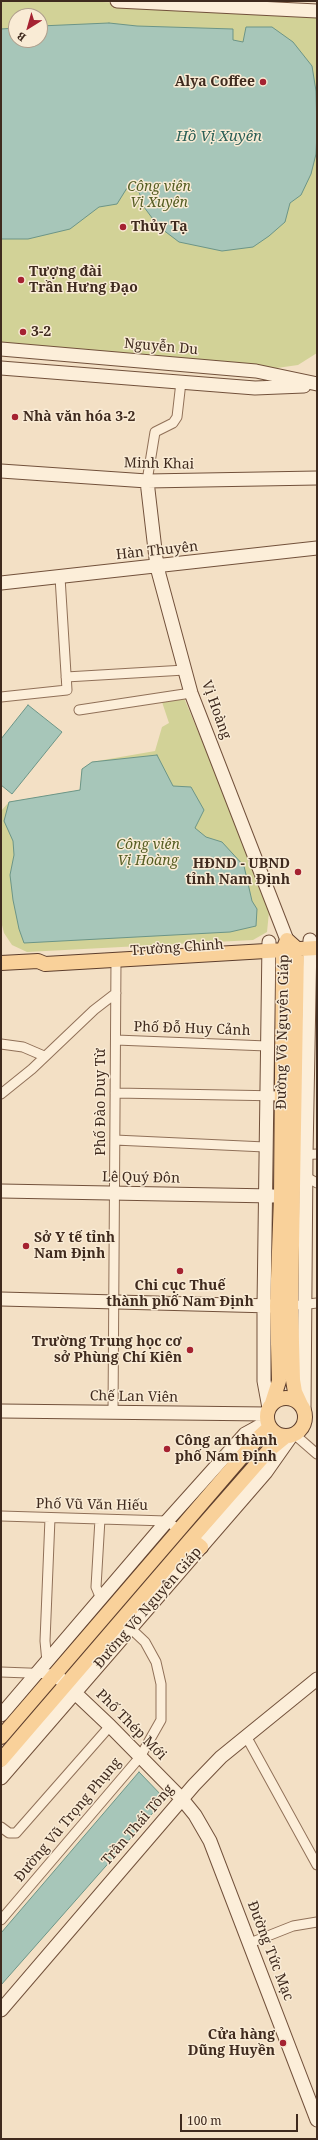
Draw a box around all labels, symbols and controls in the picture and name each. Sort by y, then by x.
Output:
north arrow [8,8,48,48]
text: B [14,29,29,45]
place label: Alya Coffee [175,74,255,90]
marker: Alya Coffee [258,77,268,87]
water label: Hồ Vị Xuyên [176,128,262,146]
park label: Công viên Vị Xuyên [127,179,191,212]
place label: Thủy Tạ [131,219,188,235]
marker: Thủy Tạ [118,222,128,232]
place label: Tượng đài Trần Hưng Đạo [29,264,138,296]
marker: Tượng đài Trần Hưng Đạo [16,275,26,285]
place label: 3-2 [31,324,51,340]
marker: 3-2 [18,327,28,337]
street label: Nguyễn Du [123,335,199,359]
place label: Nhà văn hóa 3-2 [23,409,135,425]
marker: Nhà văn hóa 3-2 [10,412,20,422]
street label: Minh Khai [124,455,194,473]
street label: Hàn Thuyên [115,538,199,564]
street label: Vị Hoàng [198,678,234,742]
park label: Công viên Vị Hoàng [116,837,180,870]
place label: HĐND - UBND tỉnh Nam Định [186,856,290,888]
marker: HĐND - UBND tỉnh Nam Định [293,867,303,877]
street label: Trường Chinh [130,936,224,960]
street label: Đường Võ Nguyên Giáp [273,954,293,1110]
street label: Phố Đỗ Huy Cảnh [133,1019,251,1039]
street label: Phố Đào Duy Từ [93,1048,109,1156]
street label: Lê Quý Đôn [102,1169,180,1187]
place label: Sở Y tế tỉnh Nam Định [34,1230,115,1262]
marker: Sở Y tế tỉnh Nam Định [21,1241,31,1251]
marker: Chi cục Thuế thành phố Nam Định [175,1266,185,1276]
place label: Chi cục Thuế thành phố Nam Định [106,1278,254,1310]
place label: Trường Trung học cơ sở Phùng Chí Kiên [32,1334,182,1366]
marker: Trường Trung học cơ sở Phùng Chí Kiên [185,1345,195,1355]
street label: Chế Lan Viên [90,1388,178,1406]
place label: Công an thành phố Nam Định [175,1433,277,1466]
marker: Công an thành phố Nam Định [162,1444,172,1454]
street label: Phố Vũ Văn Hiếu [36,1496,148,1514]
street label: Đường Võ Nguyên Giáp [91,1544,205,1672]
street label: Phố Thép Mới [92,1686,170,1764]
street label: Đường Vũ Trọng Phụng [11,1755,125,1885]
street label: Trần Thái Tông [98,1781,178,1869]
street label: Đường Tức Mạc [243,1899,297,2003]
place label: Cửa hàng Dũng Huyền [188,2027,275,2060]
marker: Cửa hàng Dũng Huyền [278,2038,288,2048]
scale bar [182,2106,300,2132]
text: 100 m [187,2112,222,2129]

